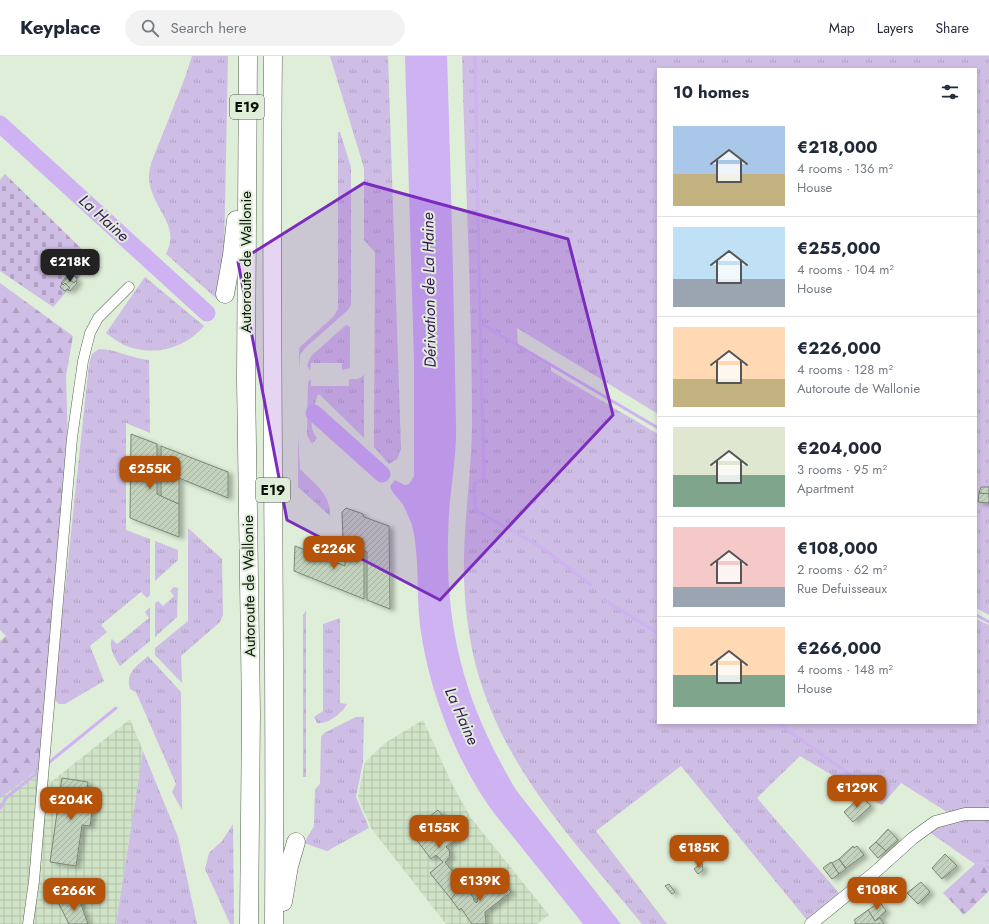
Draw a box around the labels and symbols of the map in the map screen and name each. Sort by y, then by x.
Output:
road number: E19 [230,95,264,119]
water label: La Haine [74,189,134,247]
street label: Autoroute de Wallonie [235,191,257,333]
water label: Dérivation de La Haine [416,212,442,368]
pin: €218K [42,249,98,283]
pin: €255K [122,456,178,490]
road number: E19 [256,478,290,502]
street label: Autoroute de Wallonie [237,515,261,657]
pin: €226K [306,536,362,570]
water label: La Haine [439,684,485,748]
pin: €129K [829,775,885,809]
pin: €204K [43,787,99,821]
pin: €155K [411,815,467,849]
pin: €185K [671,835,727,869]
pin: €139K [452,868,508,902]
pin: €108K [849,877,905,911]
pin: €266K [46,878,102,912]

